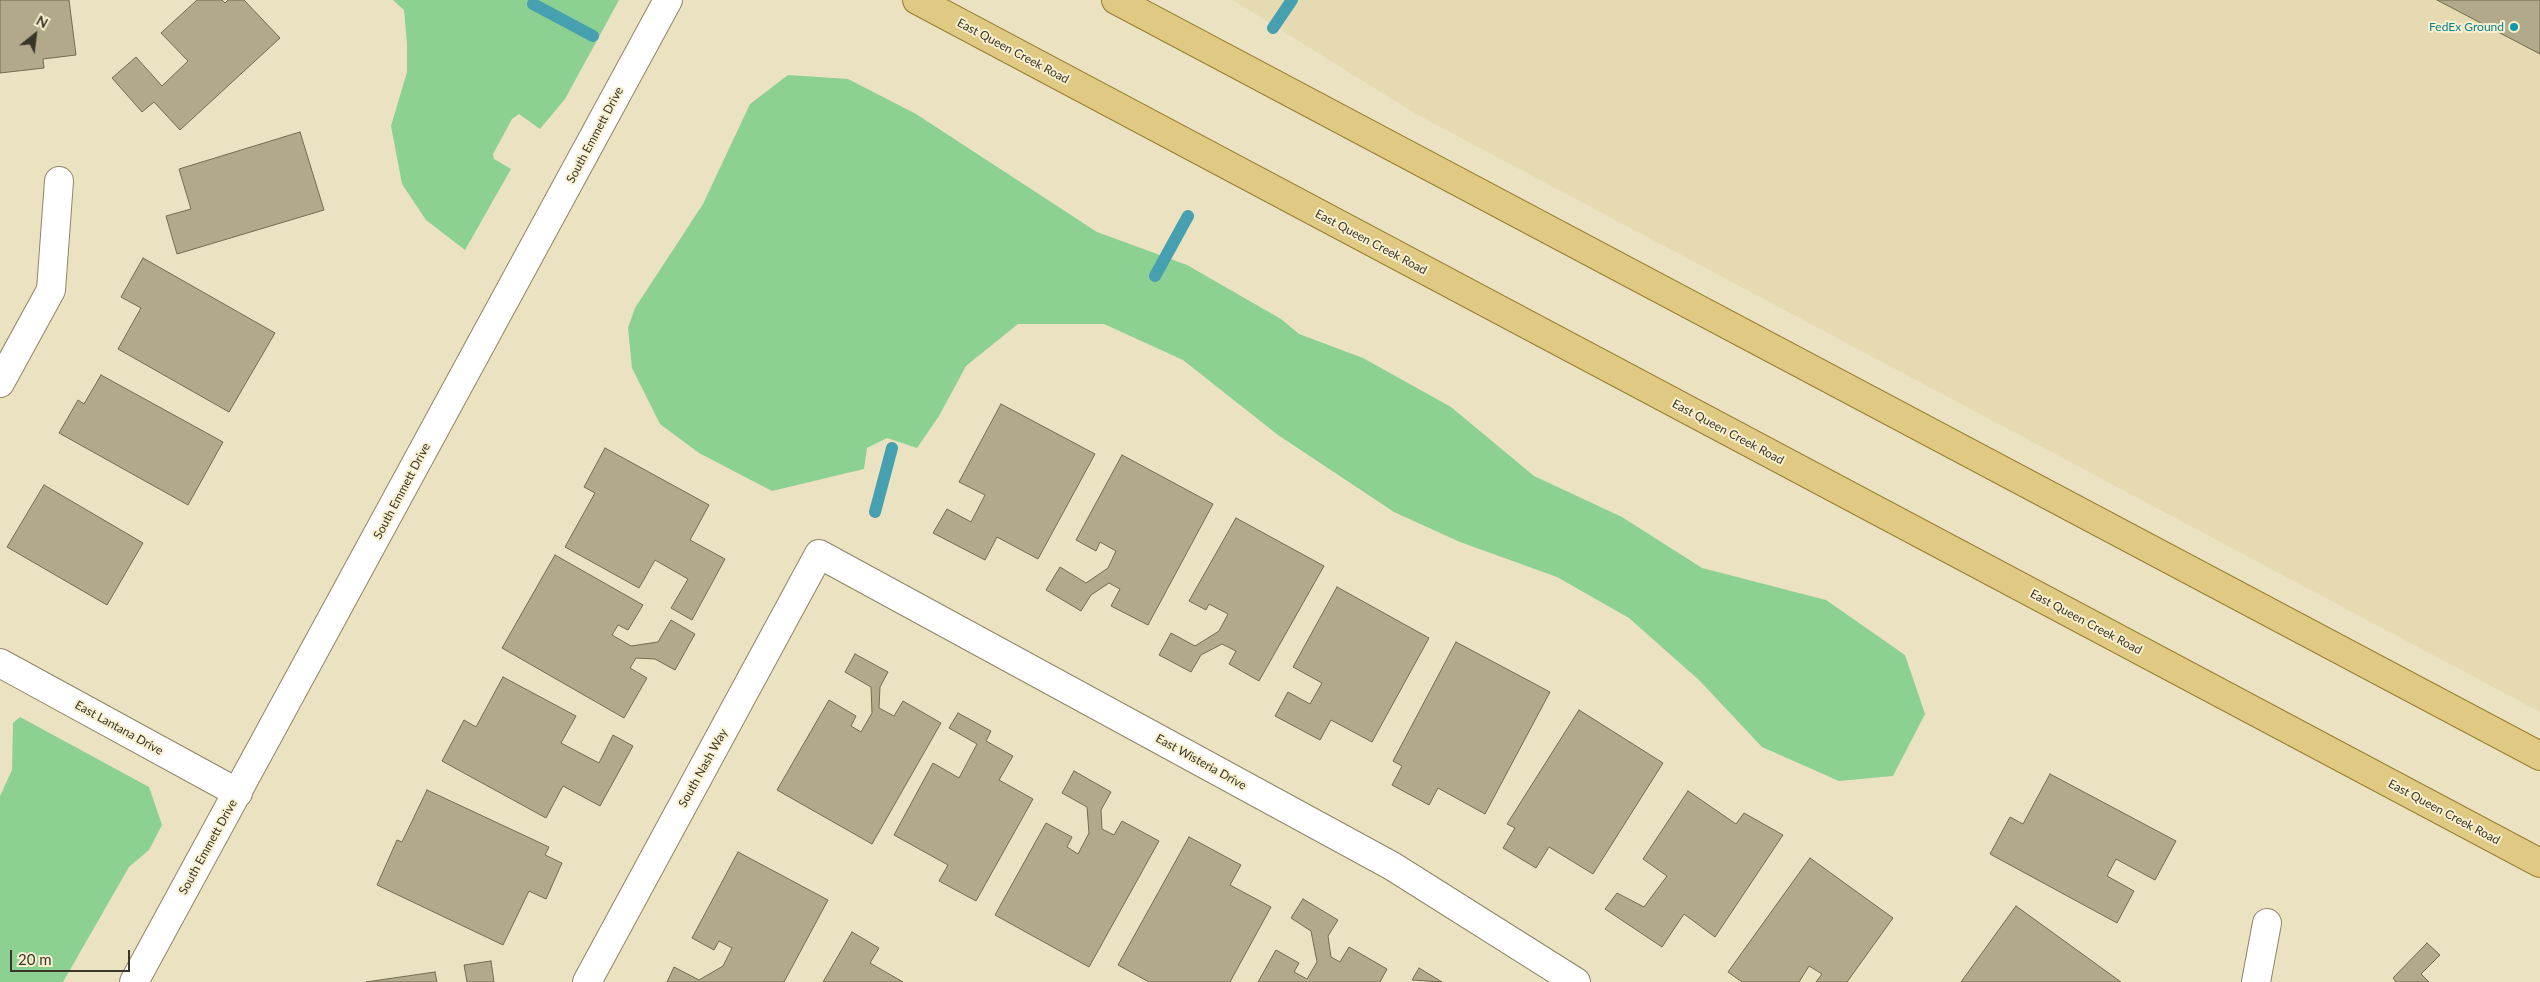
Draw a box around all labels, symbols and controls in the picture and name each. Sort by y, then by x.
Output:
north arrow [10,10,60,60]
text: N [34,11,51,31]
street label: East Queen Creek Road [955,15,1071,87]
place label: FedEx Ground [2429,20,2504,34]
marker: FedEx Ground [2508,21,2520,33]
street label: South Emmett Drive [564,85,626,185]
street label: East Queen Creek Road [1313,206,1429,278]
street label: East Queen Creek Road [1670,396,1786,468]
street label: South Emmett Drive [371,441,433,541]
street label: East Queen Creek Road [2028,586,2144,658]
street label: East Lantana Drive [72,698,166,758]
street label: South Nash Way [675,726,731,810]
street label: East Wisteria Drive [1153,731,1249,793]
street label: East Queen Creek Road [2386,776,2502,848]
street label: South Emmett Drive [176,797,240,897]
scale bar [12,940,132,972]
text: 20 m [18,950,52,968]

